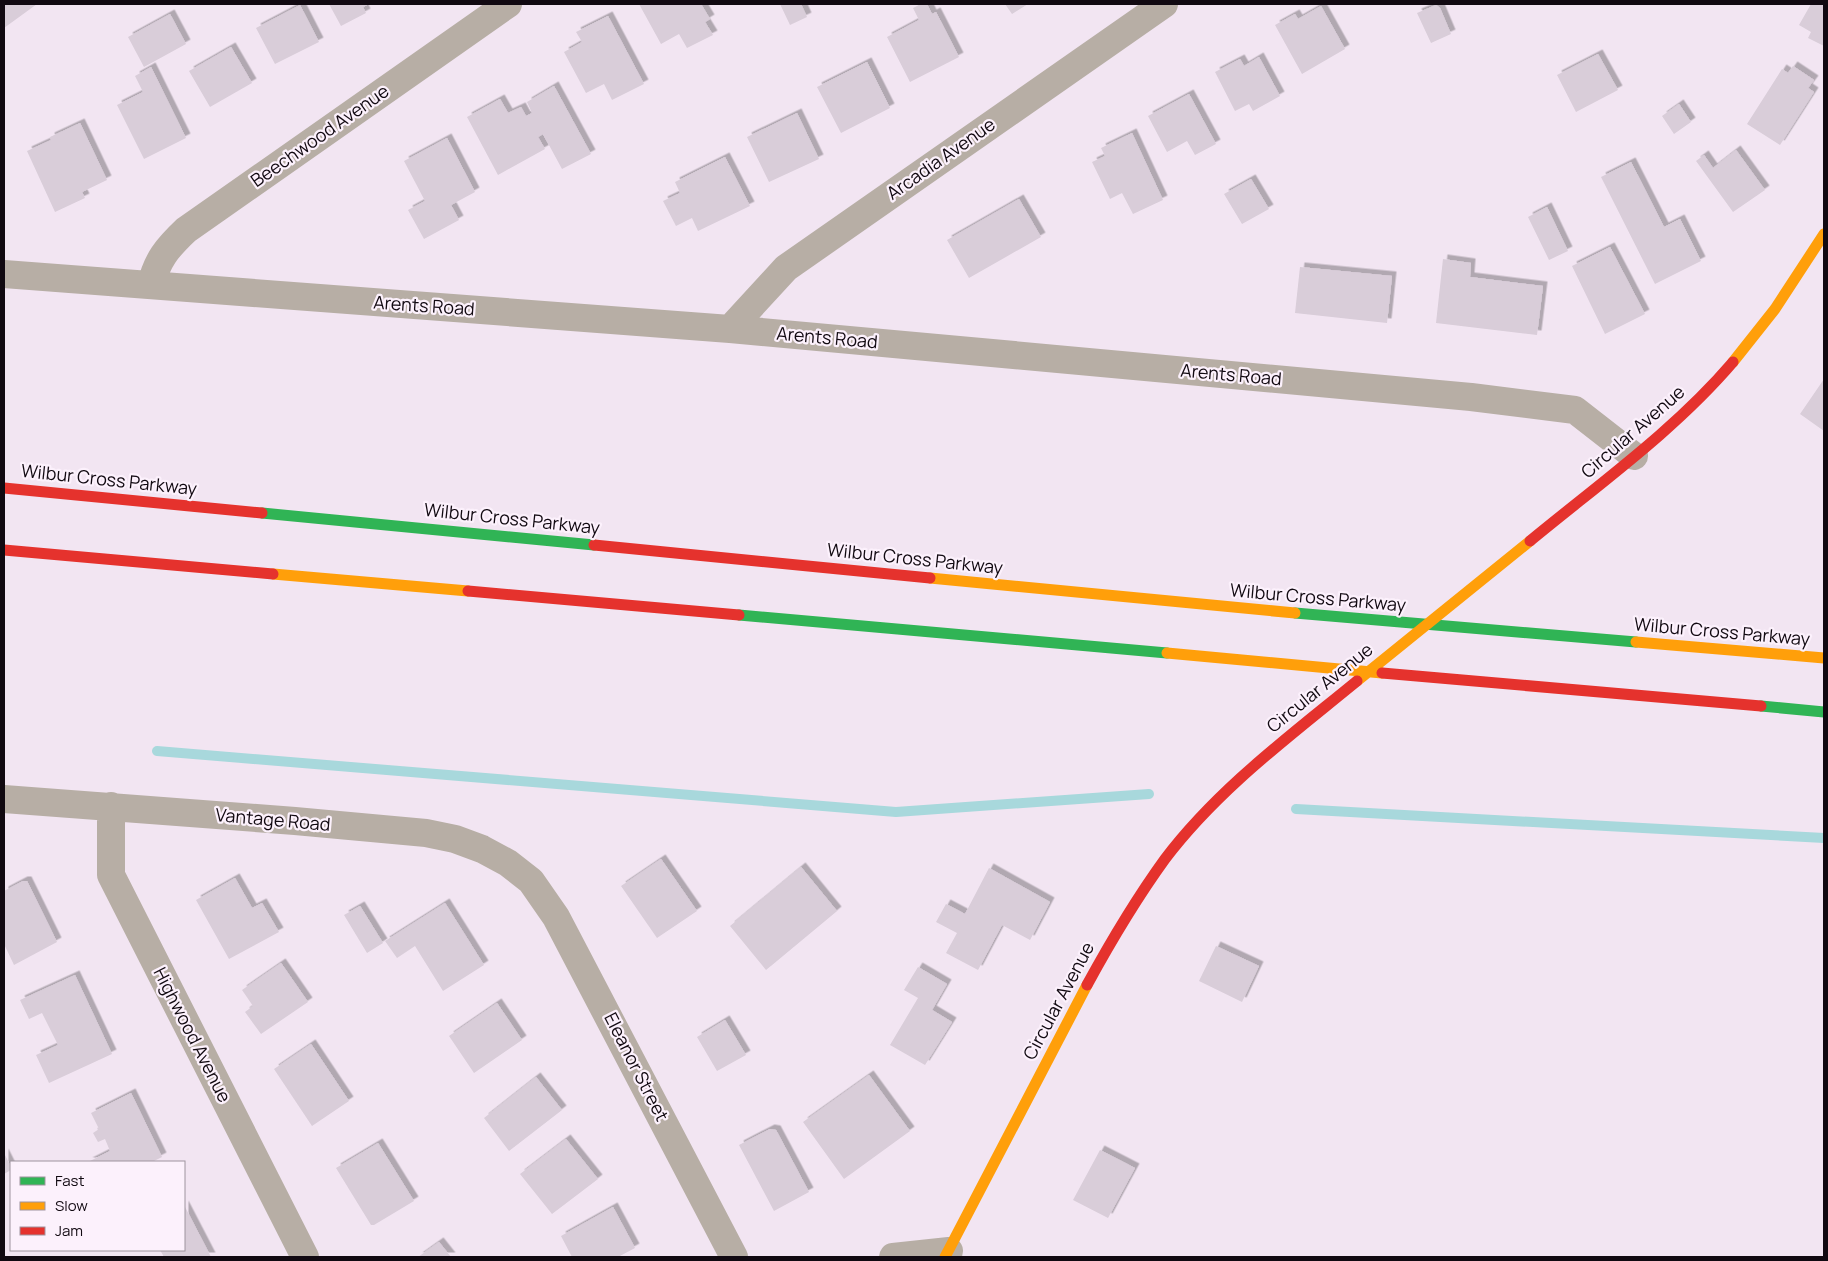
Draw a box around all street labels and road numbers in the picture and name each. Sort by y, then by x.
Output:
street label: Beechwood Avenue [246,78,393,192]
street label: Arcadia Avenue [881,112,1000,205]
street label: Arents Road [373,289,476,321]
street label: Arents Road [775,321,879,353]
street label: Arents Road [1179,358,1283,390]
street label: Circular Avenue [1575,380,1689,483]
street label: Wilbur Cross Parkway [20,458,199,500]
street label: Wilbur Cross Parkway [423,497,602,539]
street label: Wilbur Cross Parkway [826,537,1005,579]
street label: Wilbur Cross Parkway [1229,577,1408,617]
street label: Wilbur Cross Parkway [1633,611,1812,651]
street label: Circular Avenue [1261,637,1377,737]
street label: Vantage Road [215,802,332,836]
street label: Circular Avenue [1017,938,1099,1064]
street label: Highwood Avenue [148,963,237,1106]
street label: Eleanor Street [599,1008,675,1125]

